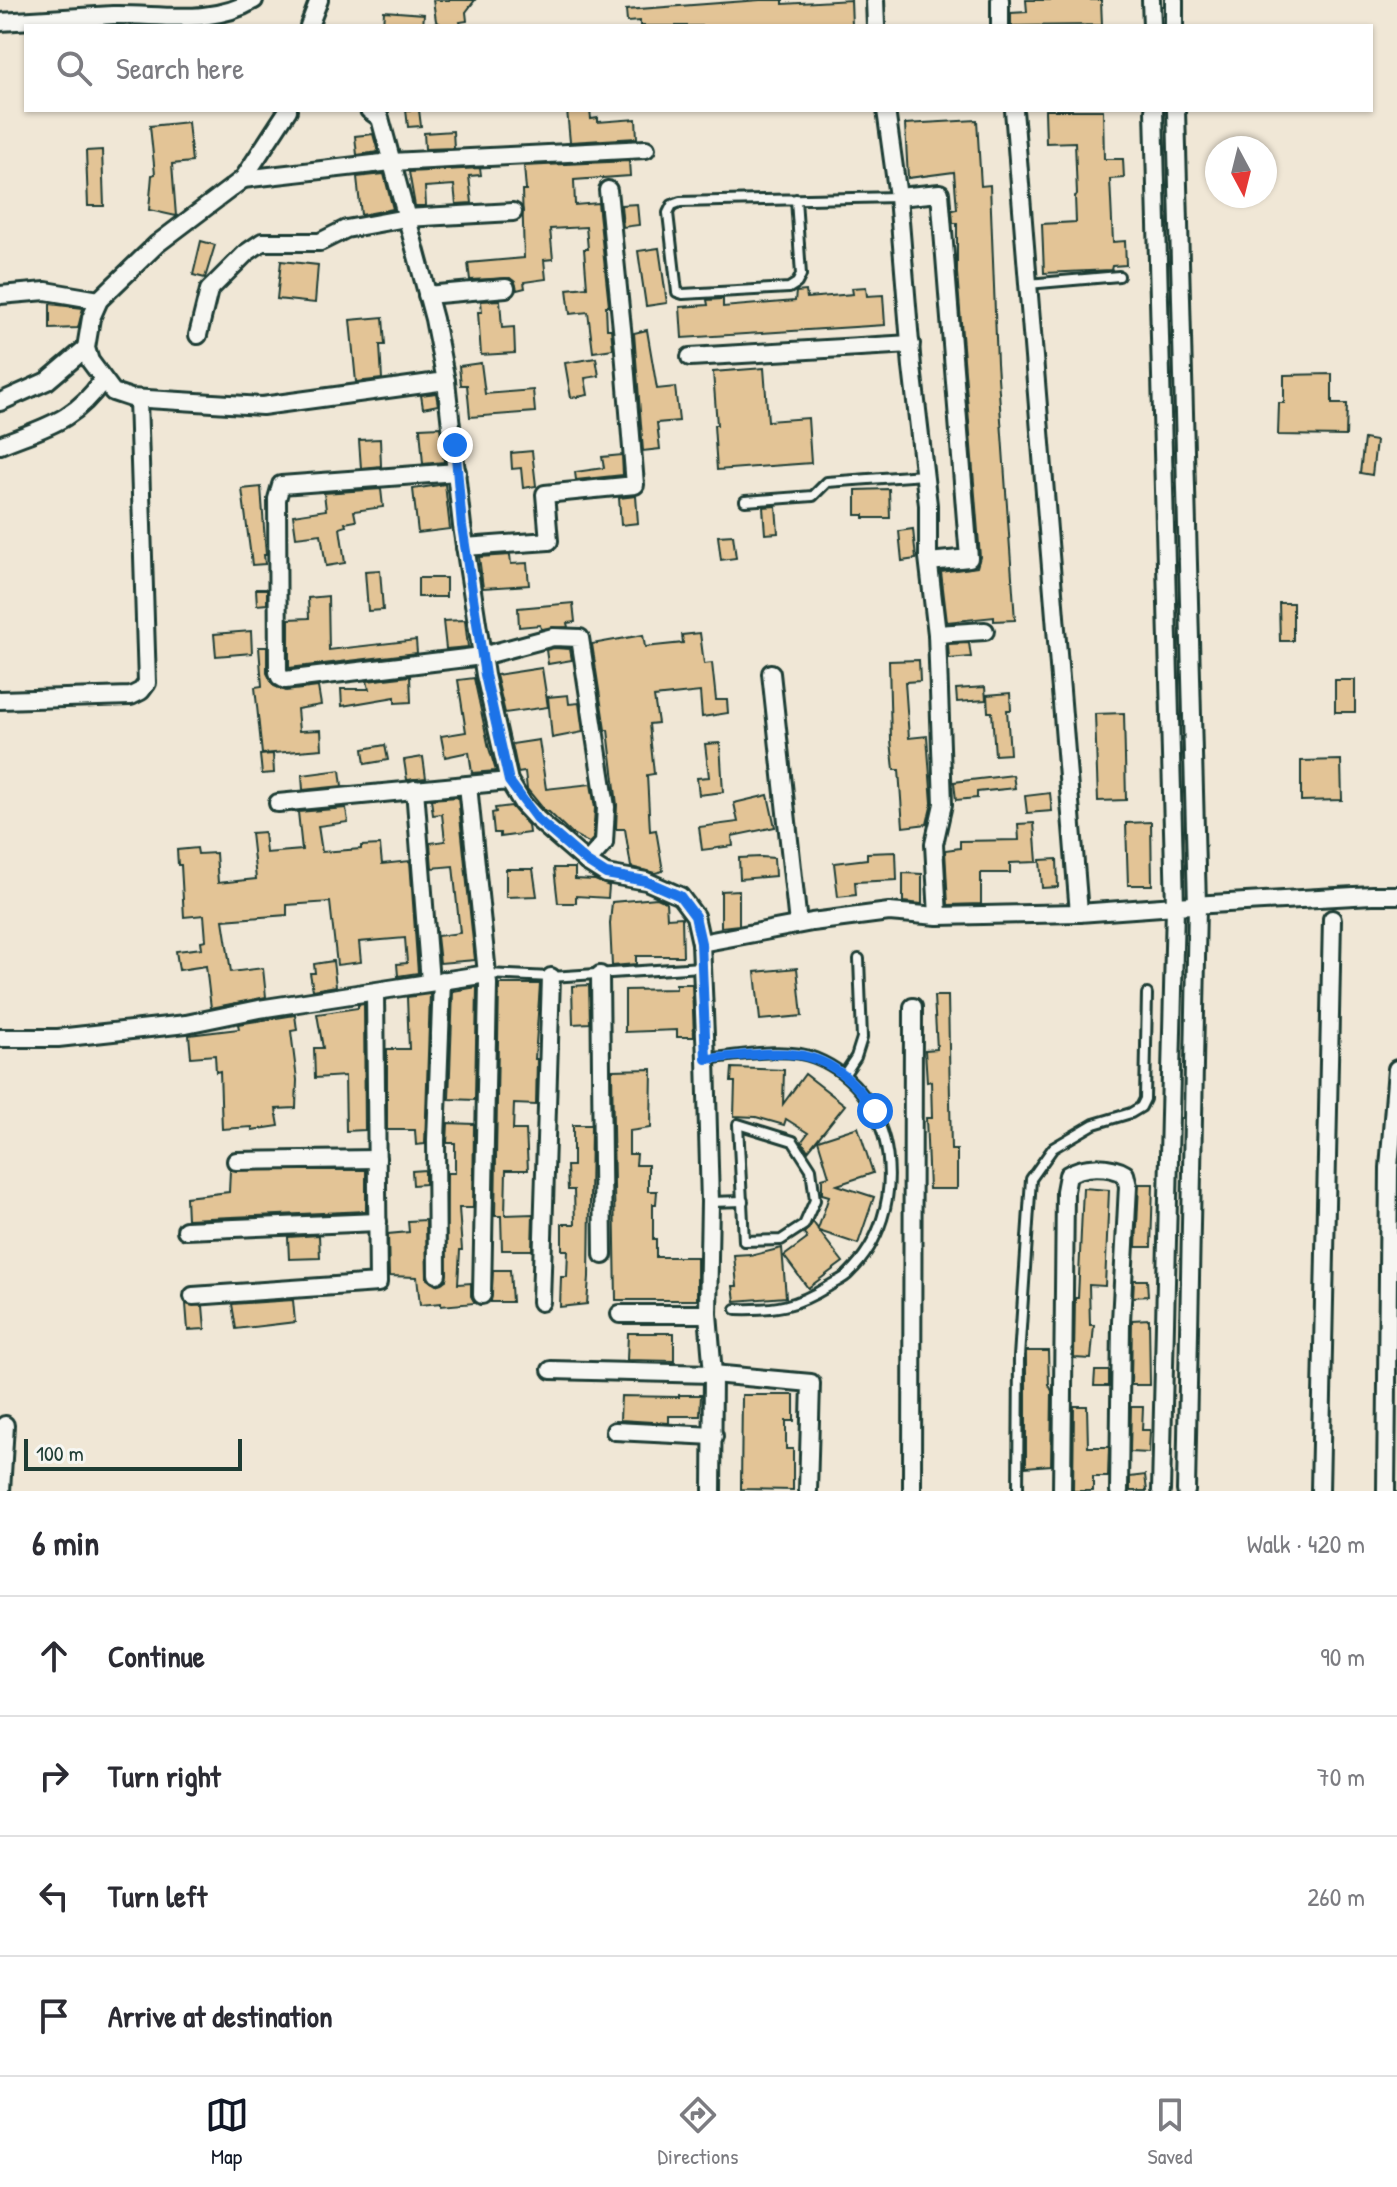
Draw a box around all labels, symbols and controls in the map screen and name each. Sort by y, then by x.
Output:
search box [24,24,1373,112]
icon: search [52,46,96,90]
text: Search here [116,48,244,88]
north arrow [1205,136,1277,208]
route end [437,427,473,463]
route start [857,1093,893,1129]
scale bar [24,1435,242,1471]
text: 100 m [36,1438,84,1468]
text: 6 min [32,1520,100,1566]
text: Walk · 420 m [1247,1526,1365,1561]
icon: ahead [32,1634,76,1678]
text: Continue [108,1636,205,1676]
text: 90 m [1320,1639,1365,1674]
icon: right [32,1754,76,1798]
text: Turn right [108,1756,221,1796]
text: 70 m [1317,1759,1365,1794]
icon: left [32,1874,76,1918]
text: Turn left [108,1876,207,1916]
text: 260 m [1307,1879,1365,1914]
icon: arrive [32,1994,76,2038]
text: Arrive at destination [108,1996,333,2036]
tab: Map [205,2093,249,2171]
tab: Directions [658,2093,739,2171]
tab: Saved [1148,2093,1192,2171]

